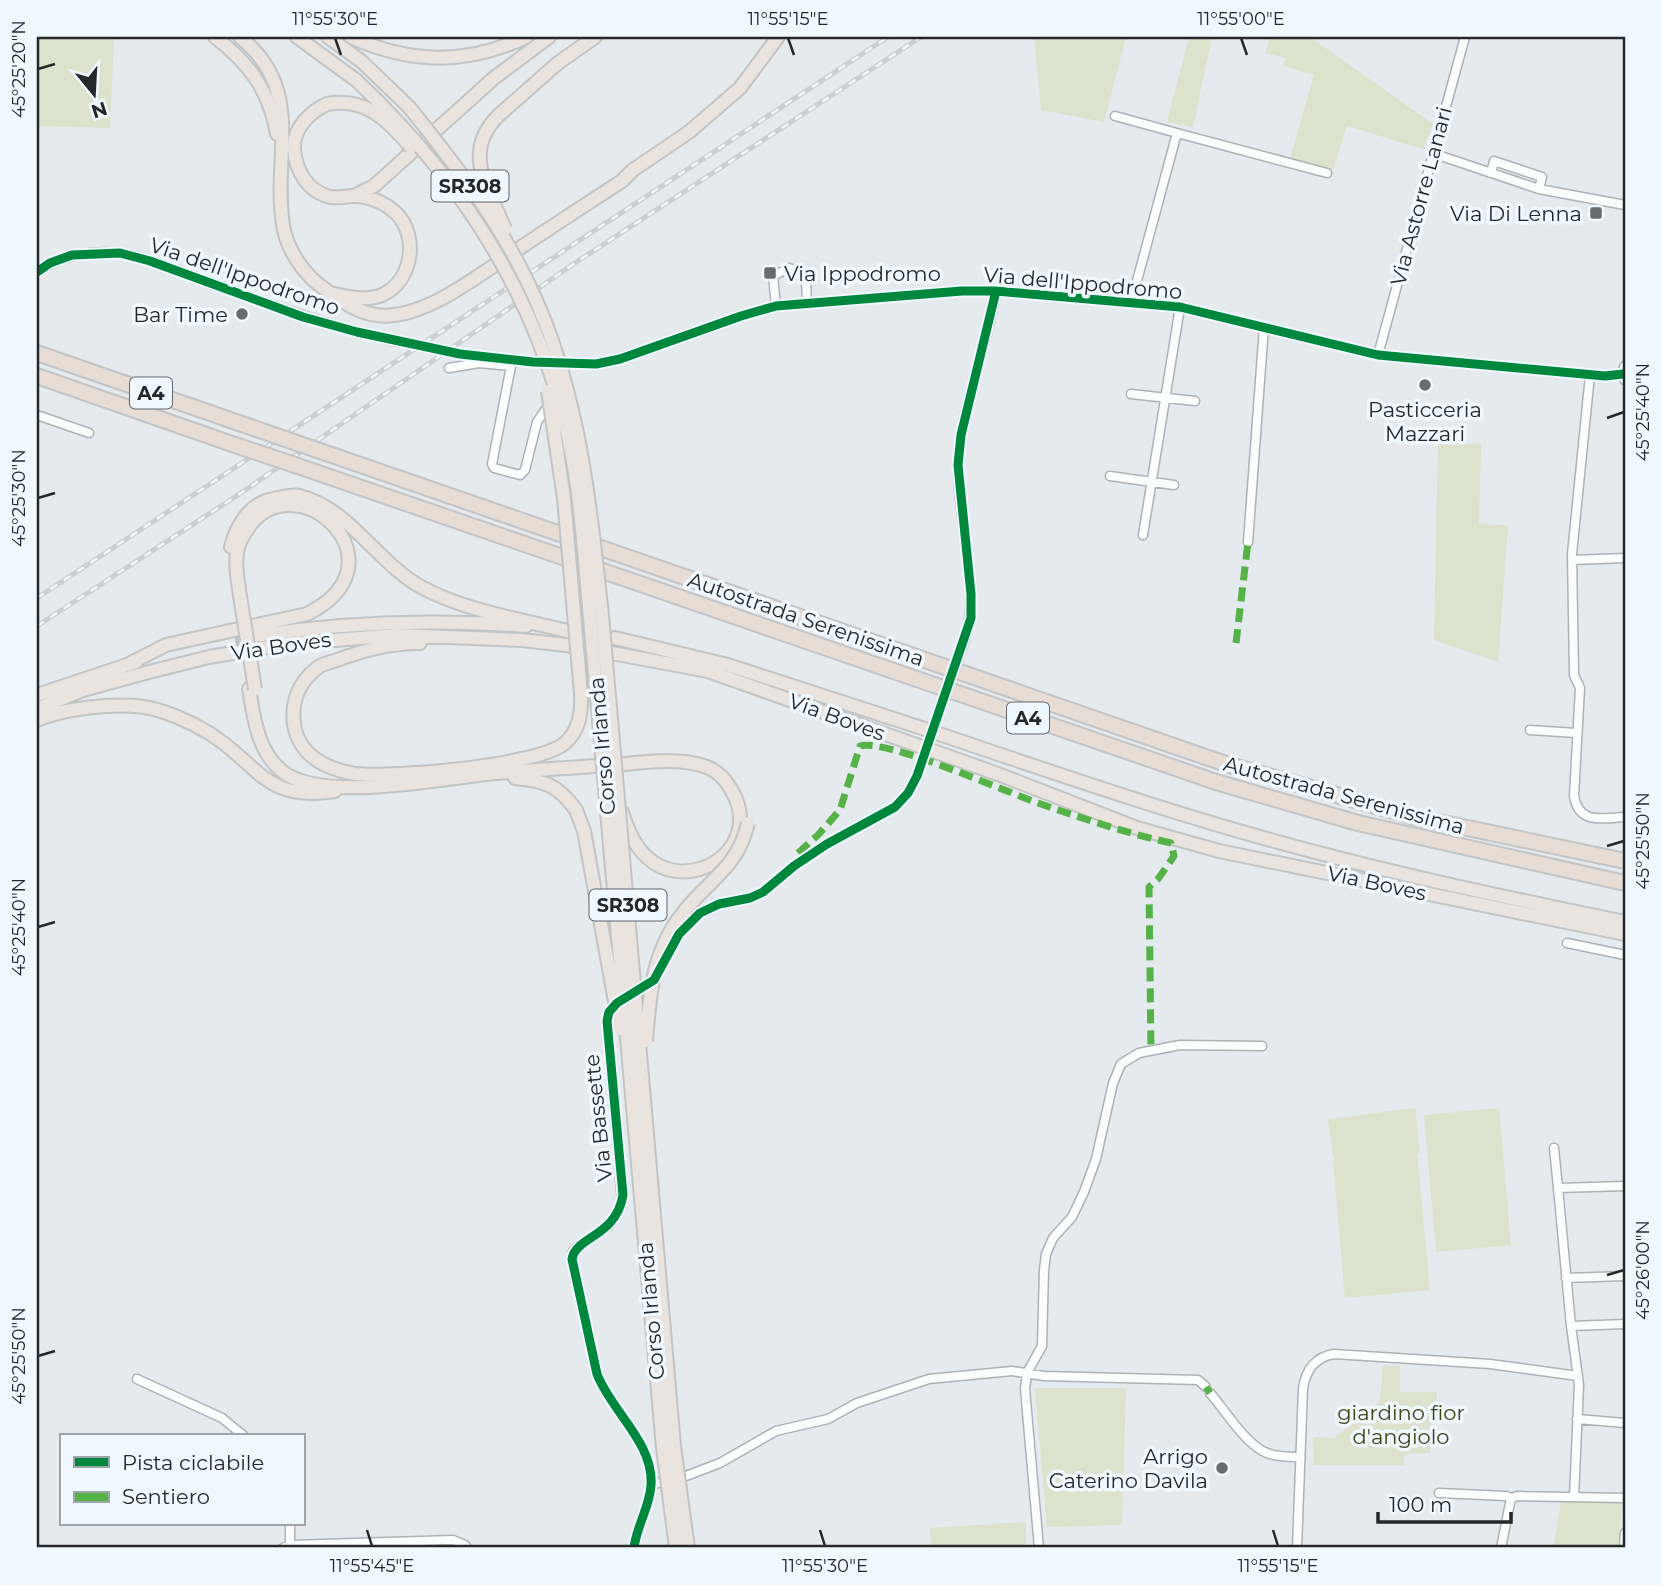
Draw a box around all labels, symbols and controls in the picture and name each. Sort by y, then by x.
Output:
text: 11°55'30"E [292,8,378,30]
text: 11°55'15"E [748,8,828,30]
text: 11°55'00"E [1197,8,1285,30]
text: 45°25'20"N [8,20,30,118]
north arrow [60,60,130,130]
text: N [88,96,110,123]
street label: Via Astorre Lanari [1385,104,1457,288]
road number: SR308 [432,170,508,202]
place label: Via Di Lenna [1450,201,1582,226]
marker: Via Di Lenna [1588,205,1604,221]
street label: Via dell'Ippodromo [147,232,343,320]
place label: Via Ippodromo [784,261,941,286]
street label: Via dell'Ippodromo [983,262,1183,304]
marker: Via Ippodromo [762,265,778,281]
place label: Bar Time [133,302,228,327]
marker: Bar Time [234,306,250,322]
text: 45°25'40"N [1632,363,1654,461]
marker: Pasticceria Mazzari [1417,377,1433,393]
road number: A4 [130,378,172,408]
place label: Pasticceria Mazzari [1368,397,1482,446]
text: 45°25'30"N [8,449,30,547]
street label: Autostrada Serenissima [685,567,927,671]
street label: Via Boves [229,627,333,665]
street label: Corso Irlanda [584,676,620,816]
street label: Via Boves [785,688,889,746]
road number: A4 [1007,702,1049,734]
street label: Autostrada Serenissima [1221,751,1467,839]
text: 45°25'50"N [1632,792,1654,890]
street label: Via Boves [1325,860,1429,906]
text: 45°25'40"N [8,878,30,976]
road number: SR308 [590,890,666,920]
street label: Via Bassette [579,1053,617,1183]
text: 45°26'00"N [1632,1220,1654,1320]
street label: Corso Irlanda [633,1241,669,1381]
text: 45°25'50"N [8,1307,30,1405]
park label: giardino fior d'angiolo [1337,1400,1465,1449]
legend [60,1434,304,1526]
place label: Arrigo Caterino Davila [1049,1444,1208,1493]
text: Pista ciclabile [122,1450,264,1475]
marker: Arrigo Caterino Davila [1214,1460,1230,1476]
scale bar [1378,1480,1512,1524]
text: Sentiero [122,1484,210,1509]
text: 100 m [1389,1492,1452,1517]
text: 11°55'45"E [330,1555,414,1577]
text: 11°55'30"E [782,1555,868,1577]
text: 11°55'15"E [1238,1555,1318,1577]

